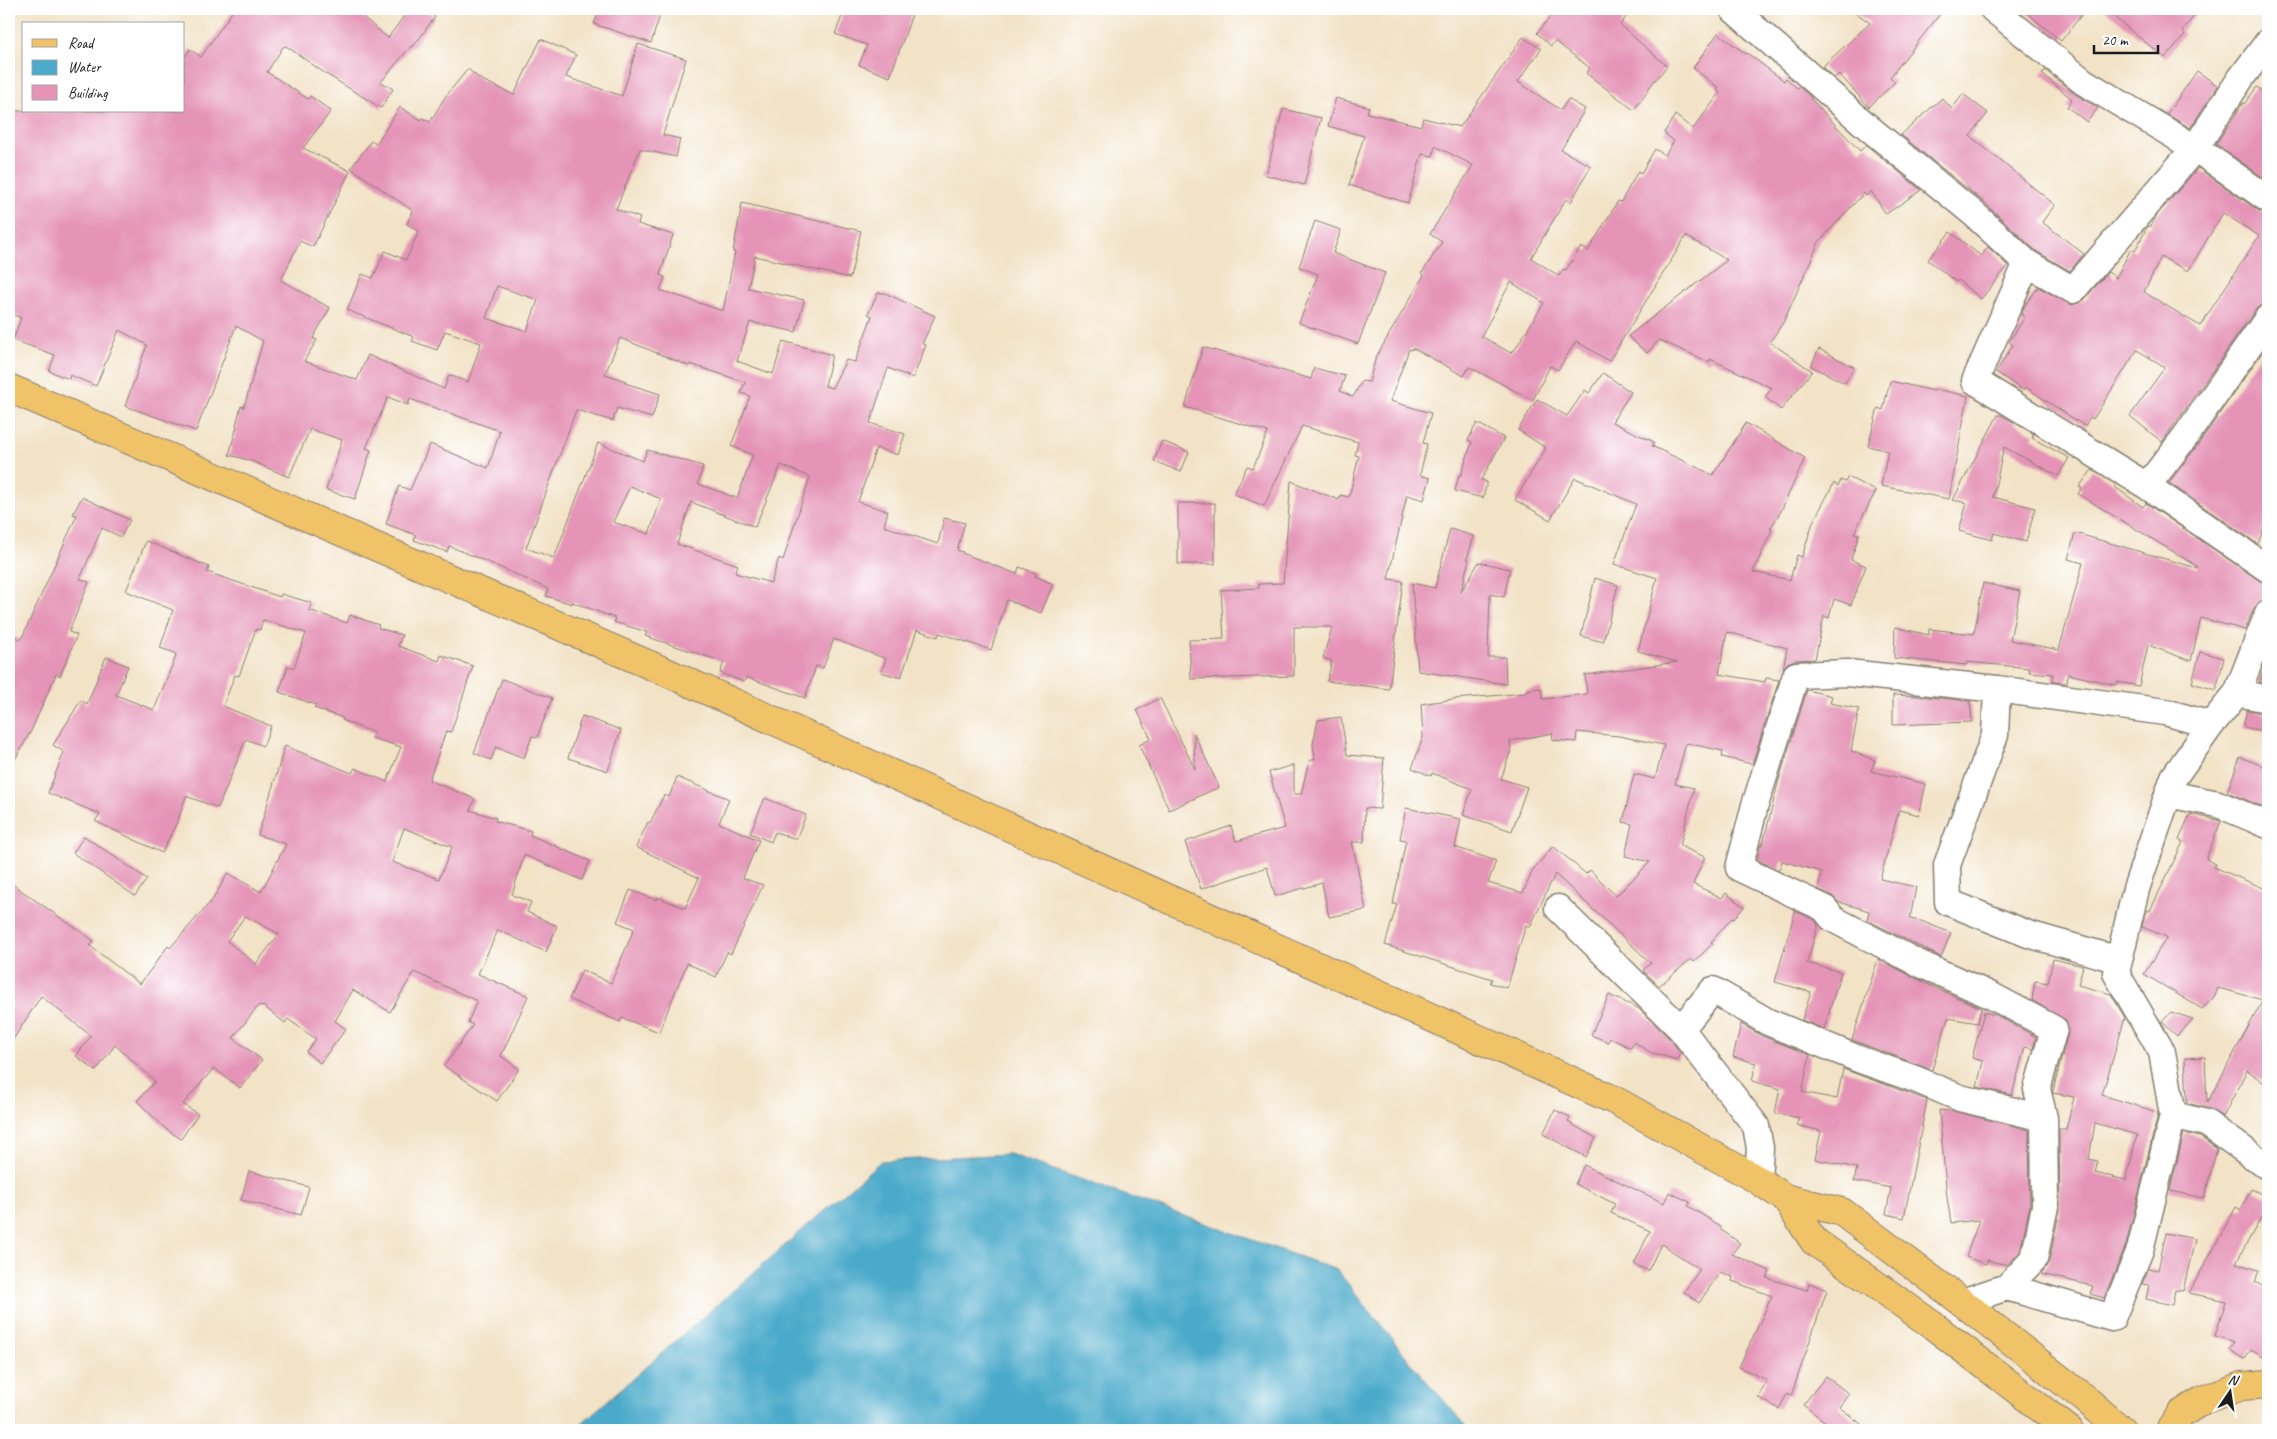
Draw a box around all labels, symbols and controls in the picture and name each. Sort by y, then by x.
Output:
legend [22,22,185,112]
scale bar [2094,22,2158,54]
text: 20 m [2102,31,2129,50]
text: Road [68,34,95,53]
text: Water [68,58,102,77]
text: Building [68,84,108,103]
north arrow [2204,1366,2254,1416]
text: N [2227,1371,2241,1390]

